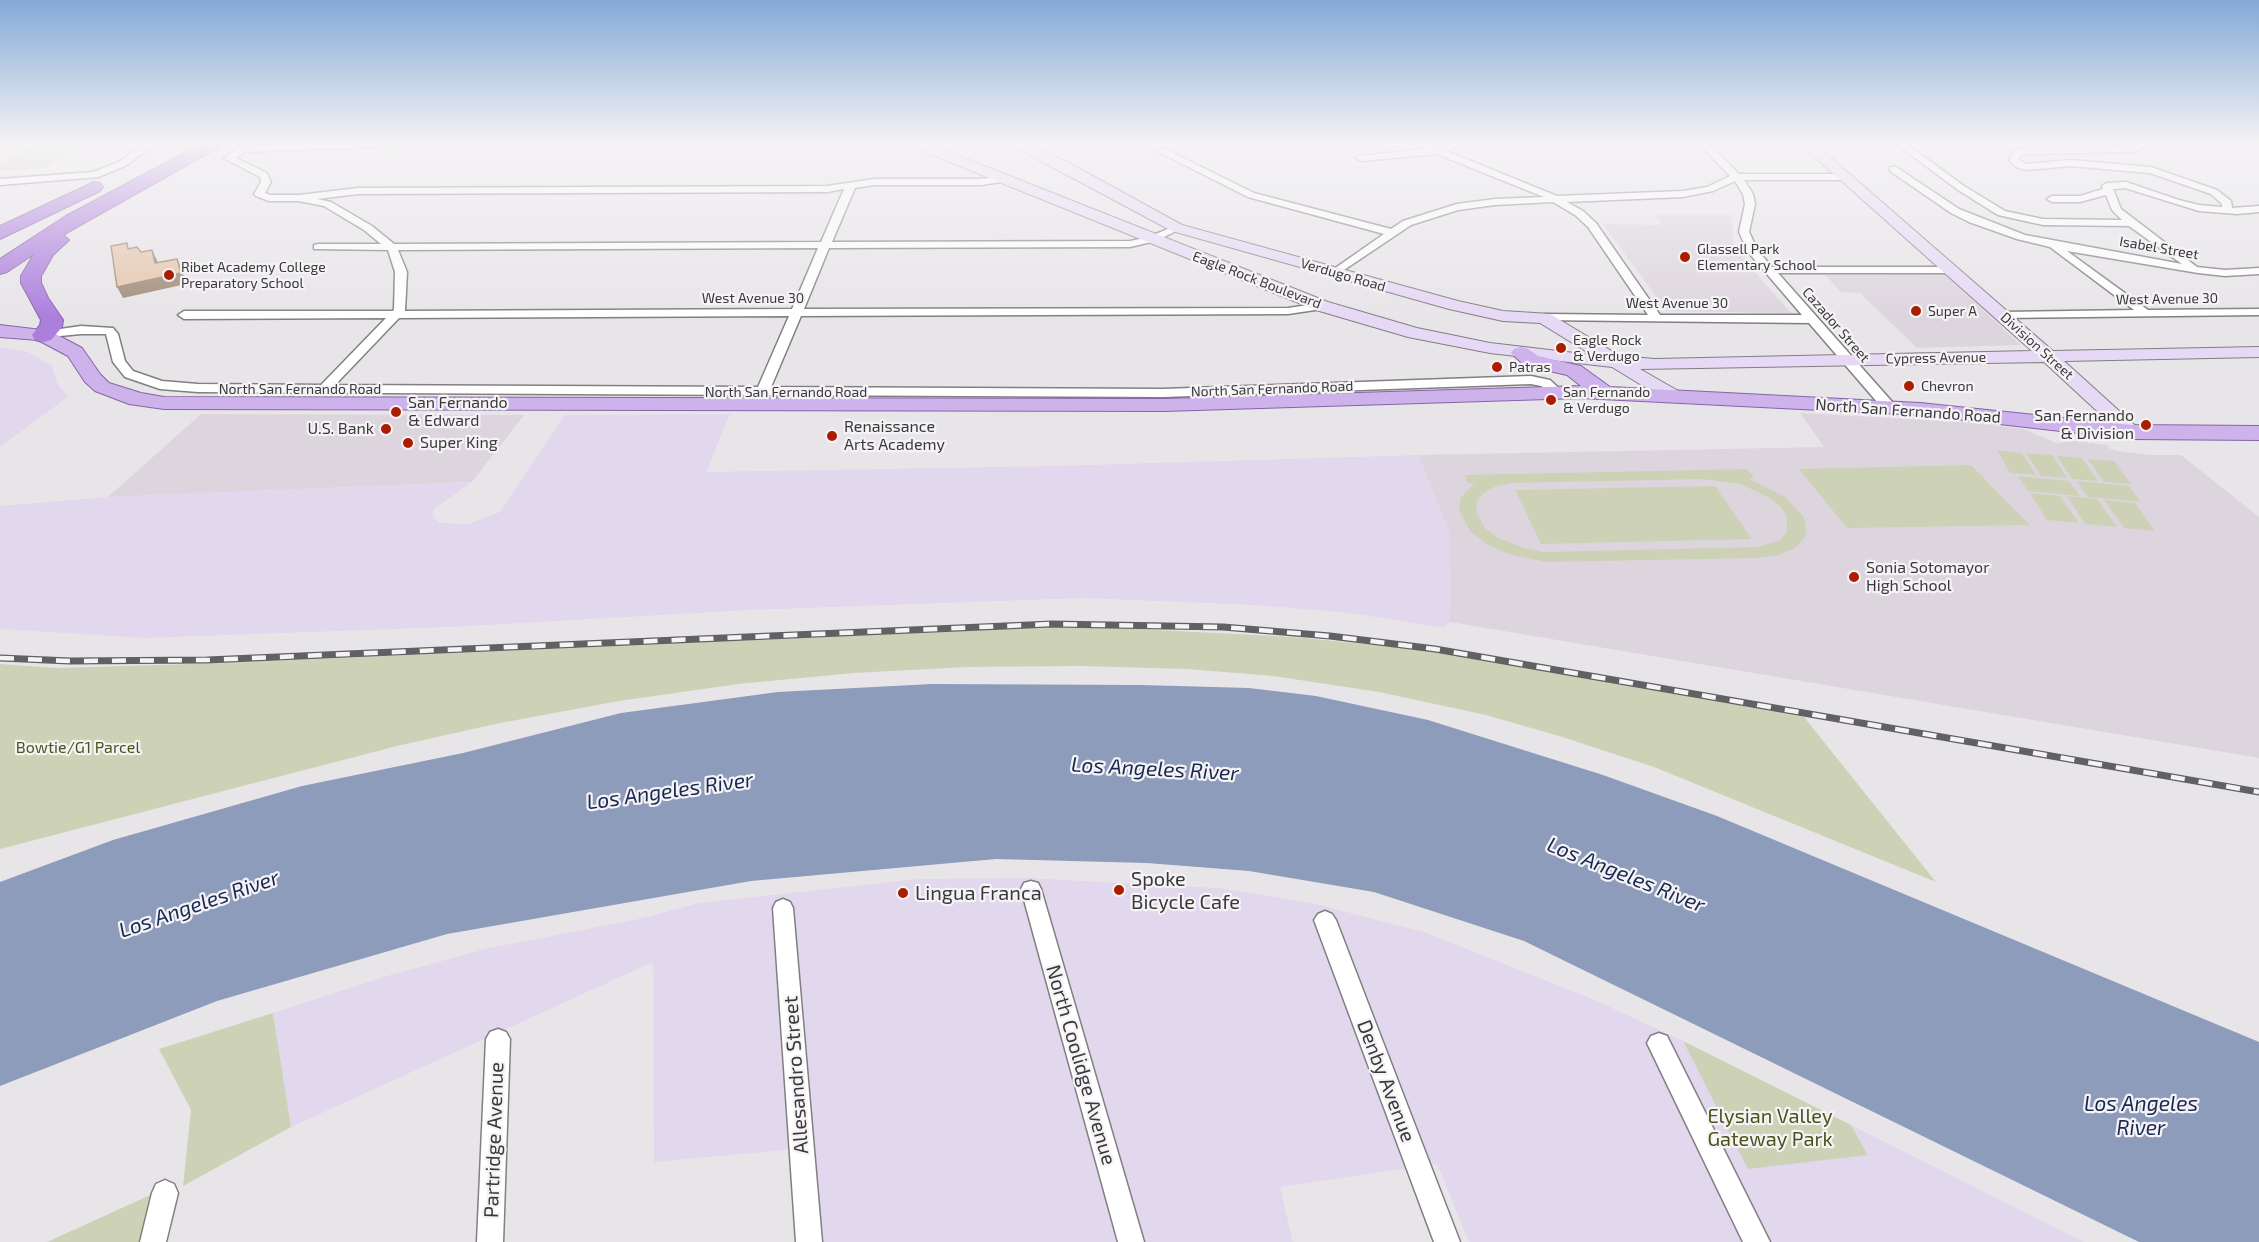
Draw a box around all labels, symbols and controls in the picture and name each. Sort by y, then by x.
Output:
street label: Isabel Street [2118,233,2200,263]
place label: Glassell Park Elementary School [1697,241,1816,274]
street label: Eagle Rock Boulevard [1190,248,1324,312]
marker: Glassell Park Elementary School [1678,250,1692,264]
street label: Verdugo Road [1298,255,1388,295]
place label: Ribet Academy College Preparatory School [181,259,326,292]
marker: Ribet Academy College Preparatory School [162,268,176,282]
street label: Cazador Street [1799,284,1873,366]
street label: West Avenue 30 [702,290,804,306]
street label: West Avenue 30 [2116,290,2218,308]
street label: West Avenue 30 [1626,295,1728,311]
place label: Super A [1928,303,1977,319]
marker: Super A [1909,304,1923,318]
street label: Division Street [1997,309,2077,383]
place label: Eagle Rock & Verdugo [1573,332,1642,364]
marker: Eagle Rock & Verdugo [1554,341,1568,355]
street label: Cypress Avenue [1886,349,1986,367]
place label: Patras [1509,359,1551,375]
marker: Patras [1490,360,1504,374]
street label: North San Fernando Road [1190,378,1354,400]
place label: Chevron [1921,378,1974,394]
marker: Chevron [1902,379,1916,393]
street label: North San Fernando Road [219,381,381,397]
street label: North San Fernando Road [705,384,867,400]
place label: San Fernando & Verdugo [1563,384,1650,416]
place label: San Fernando & Edward [408,393,508,431]
marker: San Fernando & Verdugo [1544,393,1558,407]
street label: North San Fernando Road [1815,395,2001,427]
marker: San Fernando & Edward [389,405,403,419]
place label: San Fernando & Division [2034,406,2134,444]
place label: Renaissance Arts Academy [844,417,945,455]
marker: San Fernando & Division [2139,418,2153,432]
place label: U.S. Bank [307,419,374,439]
marker: U.S. Bank [379,422,393,436]
marker: Renaissance Arts Academy [825,429,839,443]
place label: Super King [420,433,498,453]
marker: Super King [401,436,415,450]
place label: Sonia Sotomayor High School [1866,558,1990,596]
marker: Sonia Sotomayor High School [1847,570,1861,584]
park label: Bowtie/G1 Parcel [16,738,140,758]
water label: Los Angeles River [1071,752,1239,786]
water label: Los Angeles River [585,767,755,815]
water label: Los Angeles River [1543,832,1709,918]
water label: Los Angeles River [116,865,282,943]
place label: Spoke Bicycle Cafe [1131,867,1240,914]
place label: Lingua Franca [915,881,1042,905]
marker: Spoke Bicycle Cafe [1112,883,1126,897]
marker: Lingua Franca [896,886,910,900]
street label: North Coolidge Avenue [1041,962,1121,1168]
street label: Allesandro Street [779,995,813,1155]
street label: Denby Avenue [1352,1016,1420,1146]
street label: Partridge Avenue [479,1062,509,1218]
water label: Los Angeles River [2084,1091,2198,1141]
park label: Elysian Valley Gateway Park [1707,1104,1833,1151]

